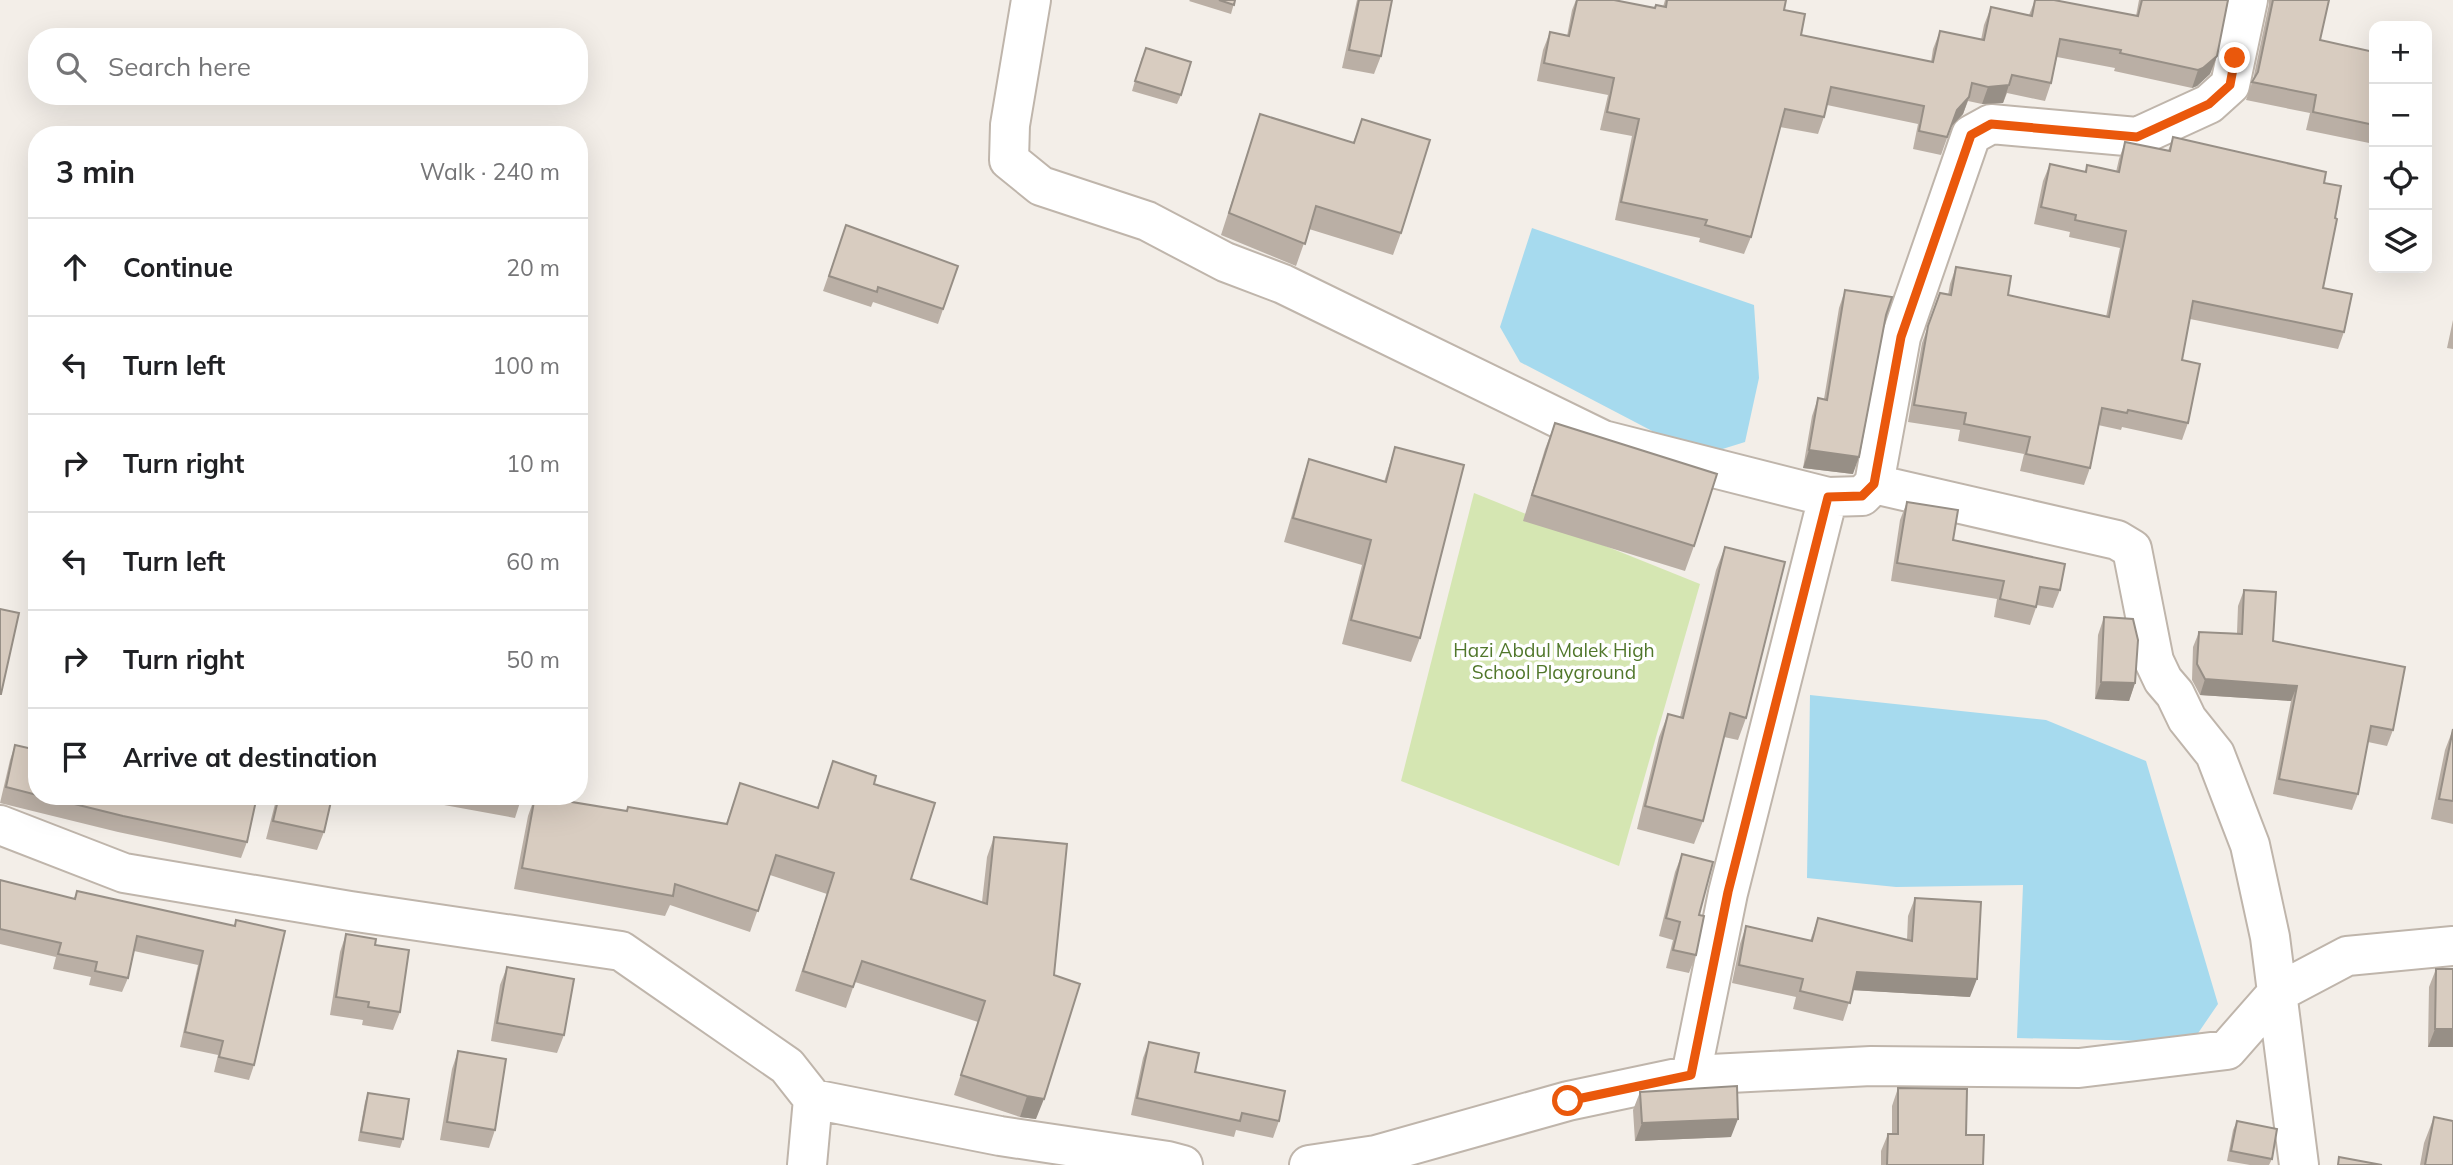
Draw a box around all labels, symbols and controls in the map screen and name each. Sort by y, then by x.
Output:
map controls [2369,21,2432,273]
button: + [2369,21,2432,84]
search box [28,28,588,105]
route end [2219,42,2250,73]
icon: search [52,48,90,86]
text: Search here [108,50,251,83]
button: − [2369,84,2432,147]
button: locate [2369,147,2432,210]
text: 3 min [56,153,135,191]
text: Walk · 240 m [420,157,560,186]
button: layers [2369,210,2432,273]
icon: ahead [56,248,94,286]
text: Continue [123,251,233,284]
text: 20 m [506,253,560,282]
icon: left [56,346,94,384]
text: Turn left [123,349,225,382]
text: 100 m [492,351,560,380]
icon: right [56,444,94,482]
text: Turn right [123,447,244,480]
text: 10 m [506,449,560,478]
icon: left [56,542,94,580]
text: Turn left [123,545,225,578]
text: 60 m [506,547,560,576]
park label: Hazi Abdul Malek High School Playground [1453,638,1655,684]
icon: right [56,640,94,678]
text: Turn right [123,643,244,676]
text: 50 m [506,645,560,674]
icon: arrive [56,738,94,776]
text: Arrive at destination [123,741,378,774]
route start [1552,1085,1583,1116]

